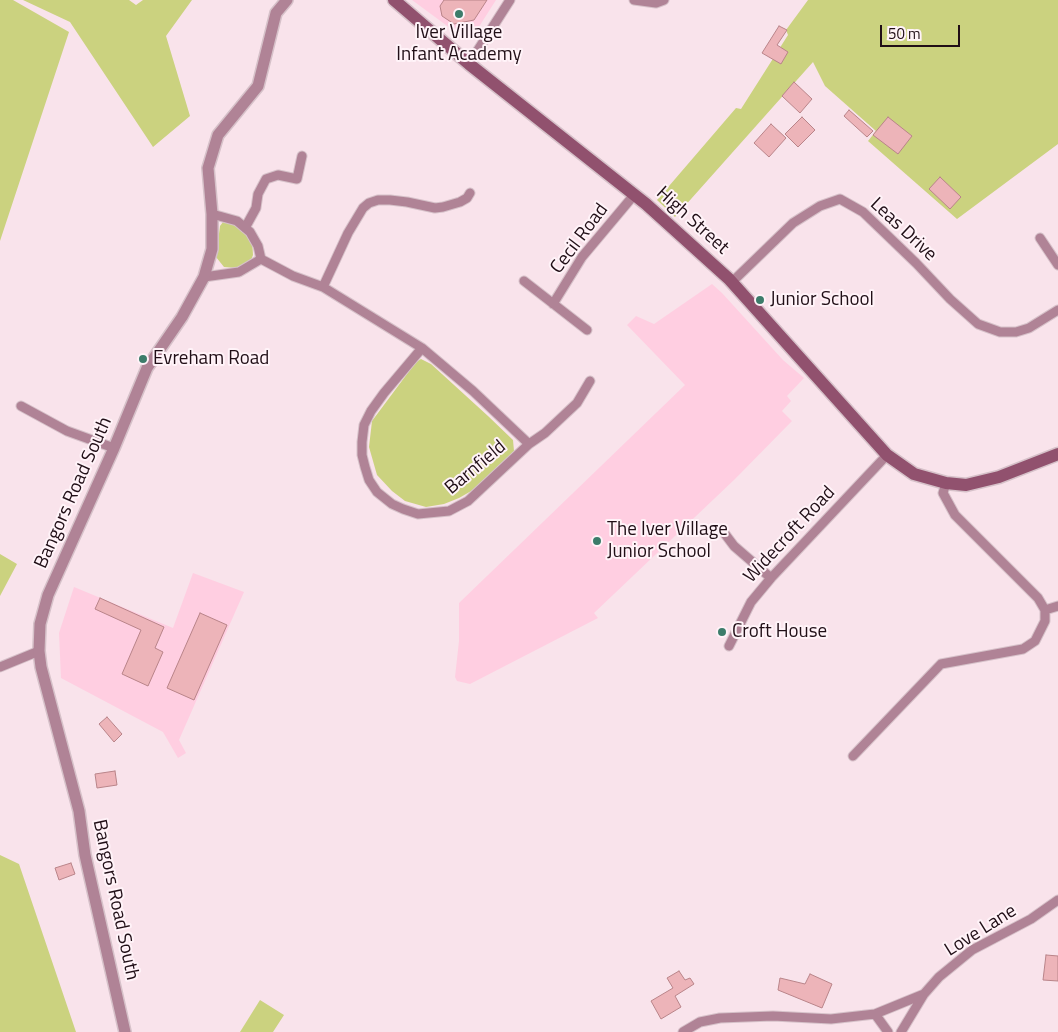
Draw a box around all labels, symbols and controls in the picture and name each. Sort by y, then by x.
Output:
marker: Iver Village Infant Academy [453,8,465,20]
scale bar [883,15,963,47]
place label: Iver Village Infant Academy [396,22,522,66]
text: 50 m [888,22,921,45]
street label: High Street [651,182,733,260]
street label: Leas Drive [865,193,941,267]
street label: Cecil Road [546,199,614,279]
place label: Junior School [770,289,874,311]
marker: Junior School [754,294,766,306]
place label: Evreham Road [153,348,269,370]
marker: Evreham Road [137,353,149,365]
street label: Bangors Road South [30,414,118,572]
street label: Barnfield [441,436,511,500]
street label: Widecroft Road [740,482,840,588]
place label: The Iver Village Junior School [607,519,728,563]
marker: The Iver Village Junior School [591,535,603,547]
place label: Croft House [732,621,827,643]
marker: Croft House [716,626,728,638]
street label: Bangors Road South [87,818,143,982]
street label: Love Lane [941,900,1021,962]

